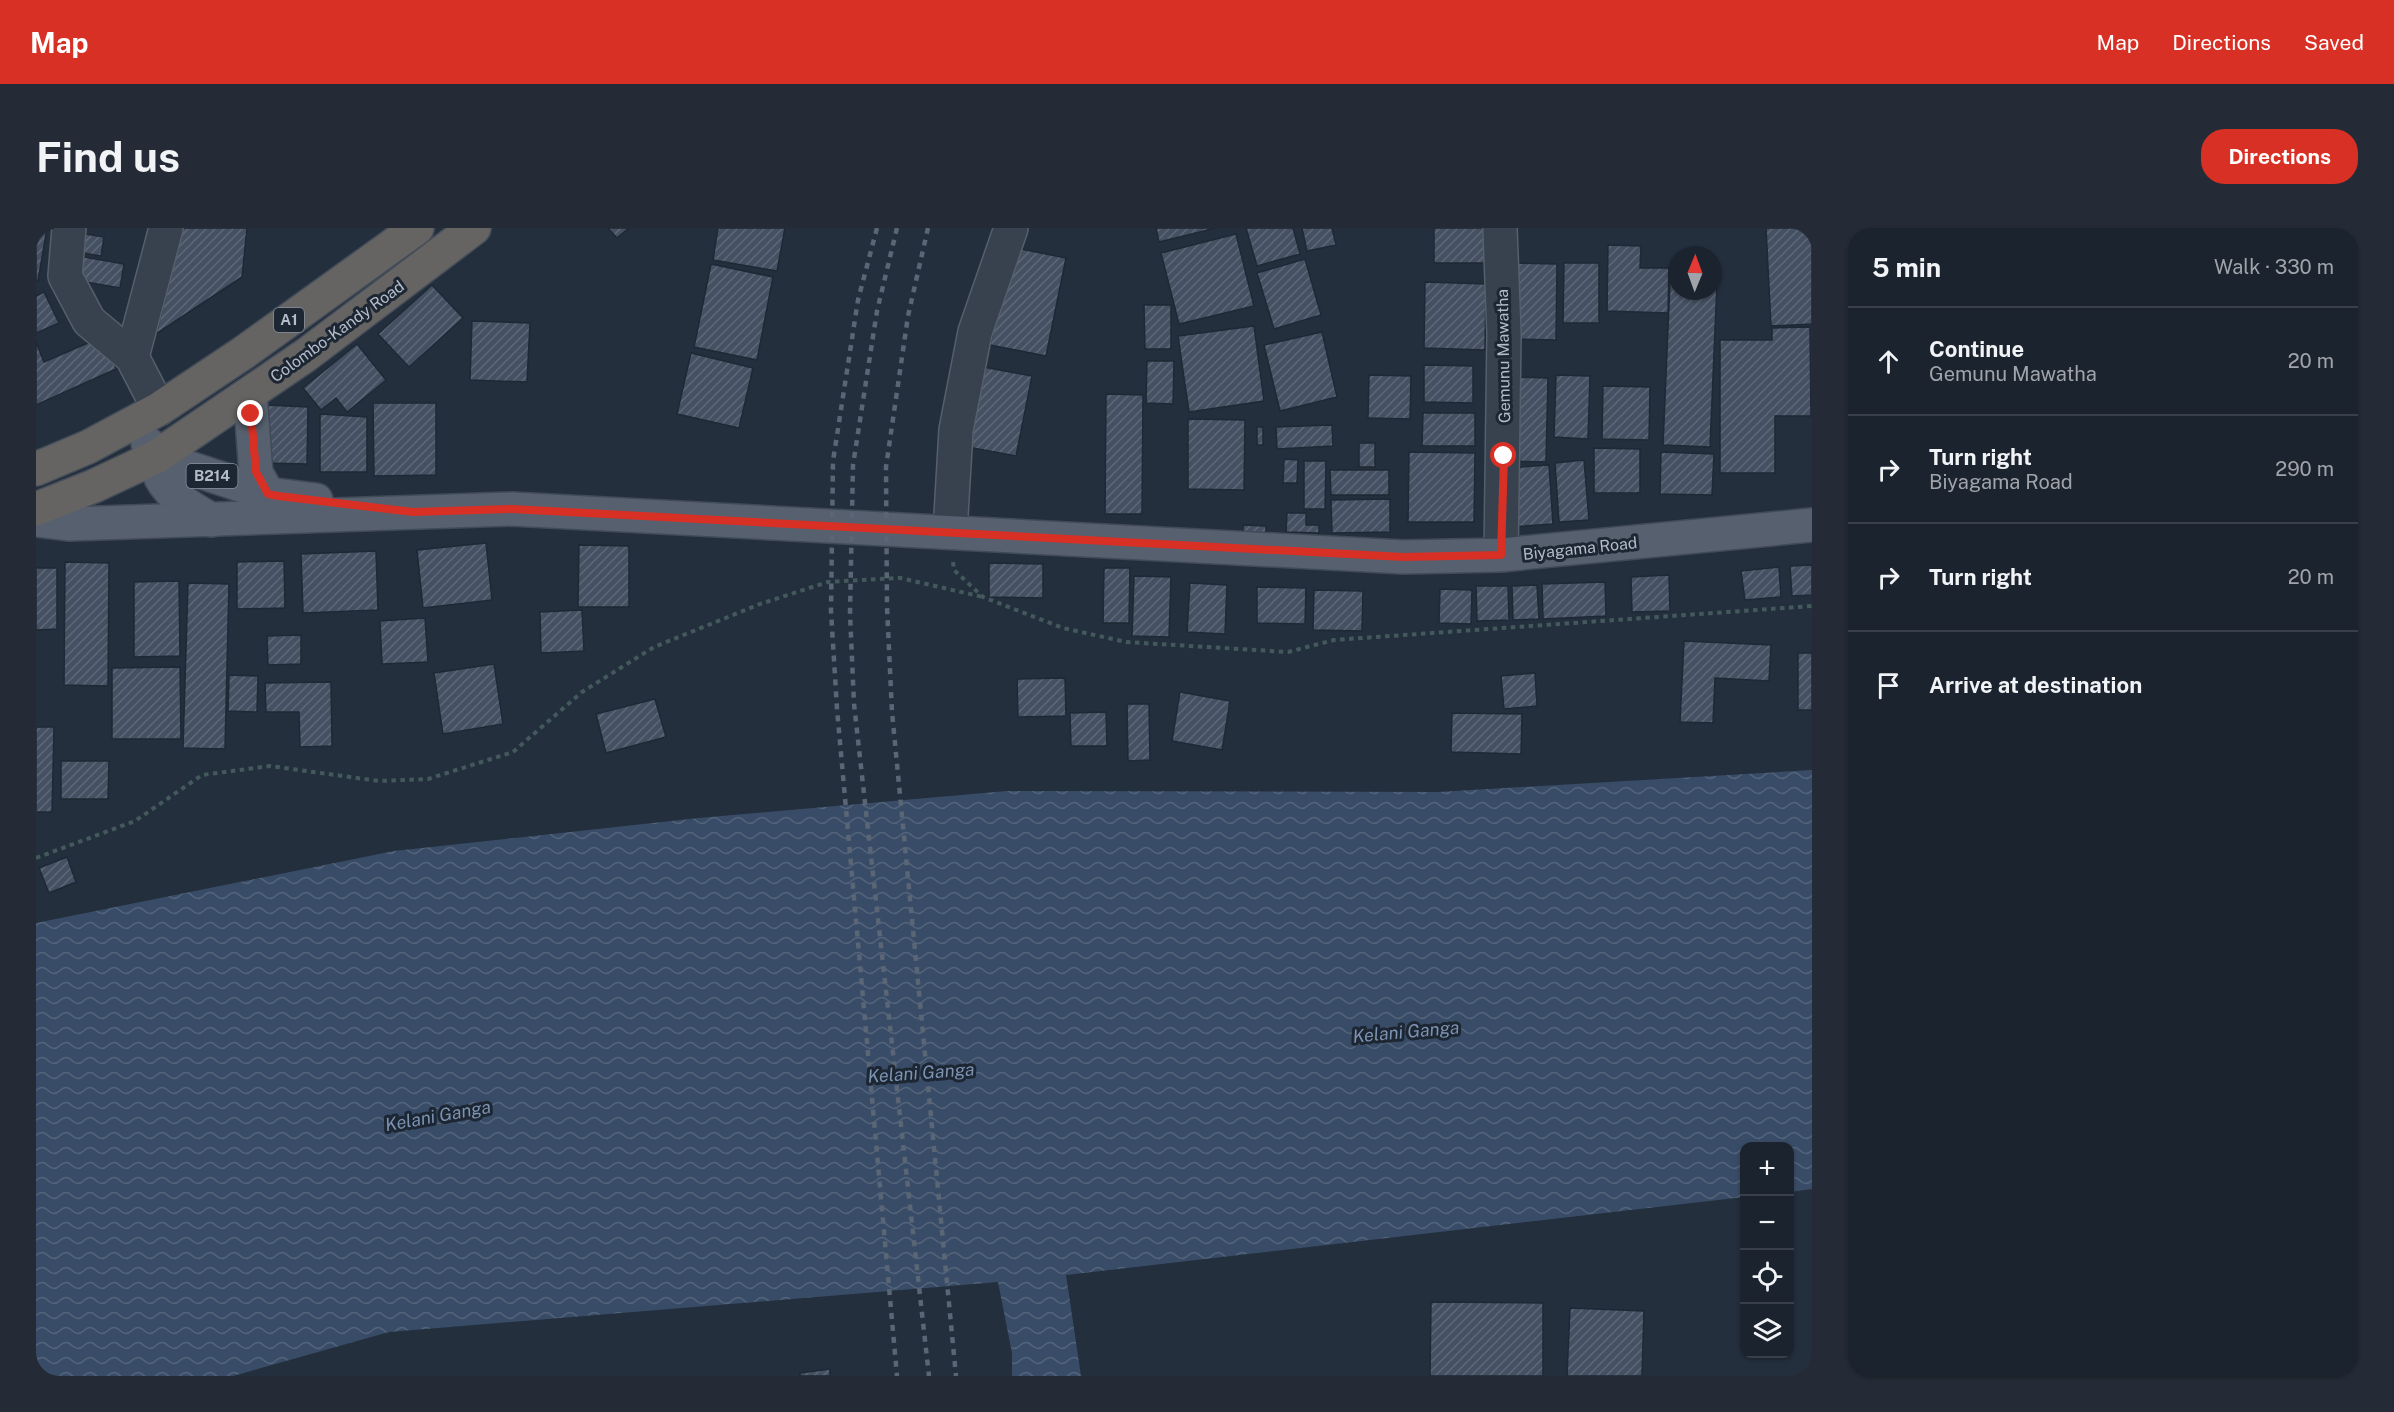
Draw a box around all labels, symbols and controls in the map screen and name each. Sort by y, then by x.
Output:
text: Map [30,26,89,59]
text: Map [2097,30,2139,55]
text: Directions [2172,30,2271,55]
text: Saved [2304,30,2364,55]
button: Directions [2201,129,2358,184]
text: Find us [36,132,180,181]
north arrow [1668,246,1722,300]
text: 5 min [1872,252,1941,283]
text: Walk · 330 m [2214,255,2334,279]
street label: Colombo-Kandy Road [267,276,408,386]
street label: Gemunu Mawatha [1493,289,1514,423]
road number: A1 [274,308,304,332]
text: Continue [1929,336,2024,362]
icon: ahead [1872,345,1905,378]
text: 20 m [2288,349,2334,373]
text: Gemunu Mawatha [1929,362,2097,386]
route end [237,400,263,426]
route start [1490,442,1516,468]
text: Turn right [1929,444,2032,470]
icon: right [1872,453,1905,486]
text: 290 m [2275,457,2334,481]
road number: B214 [186,464,237,488]
text: Biyagama Road [1929,470,2073,494]
street label: Biyagama Road [1522,533,1638,564]
icon: right [1872,561,1905,594]
text: Turn right [1929,564,2032,590]
text: 20 m [2288,565,2334,589]
icon: arrive [1872,669,1905,702]
text: Arrive at destination [1929,672,2142,698]
water label: Kelani Ganga [1352,1016,1460,1047]
water label: Kelani Ganga [867,1058,975,1087]
water label: Kelani Ganga [383,1096,492,1135]
map controls [1740,1142,1794,1358]
button: + [1740,1142,1794,1196]
button: − [1740,1196,1794,1250]
button: locate [1740,1250,1794,1304]
button: layers [1740,1304,1794,1358]

